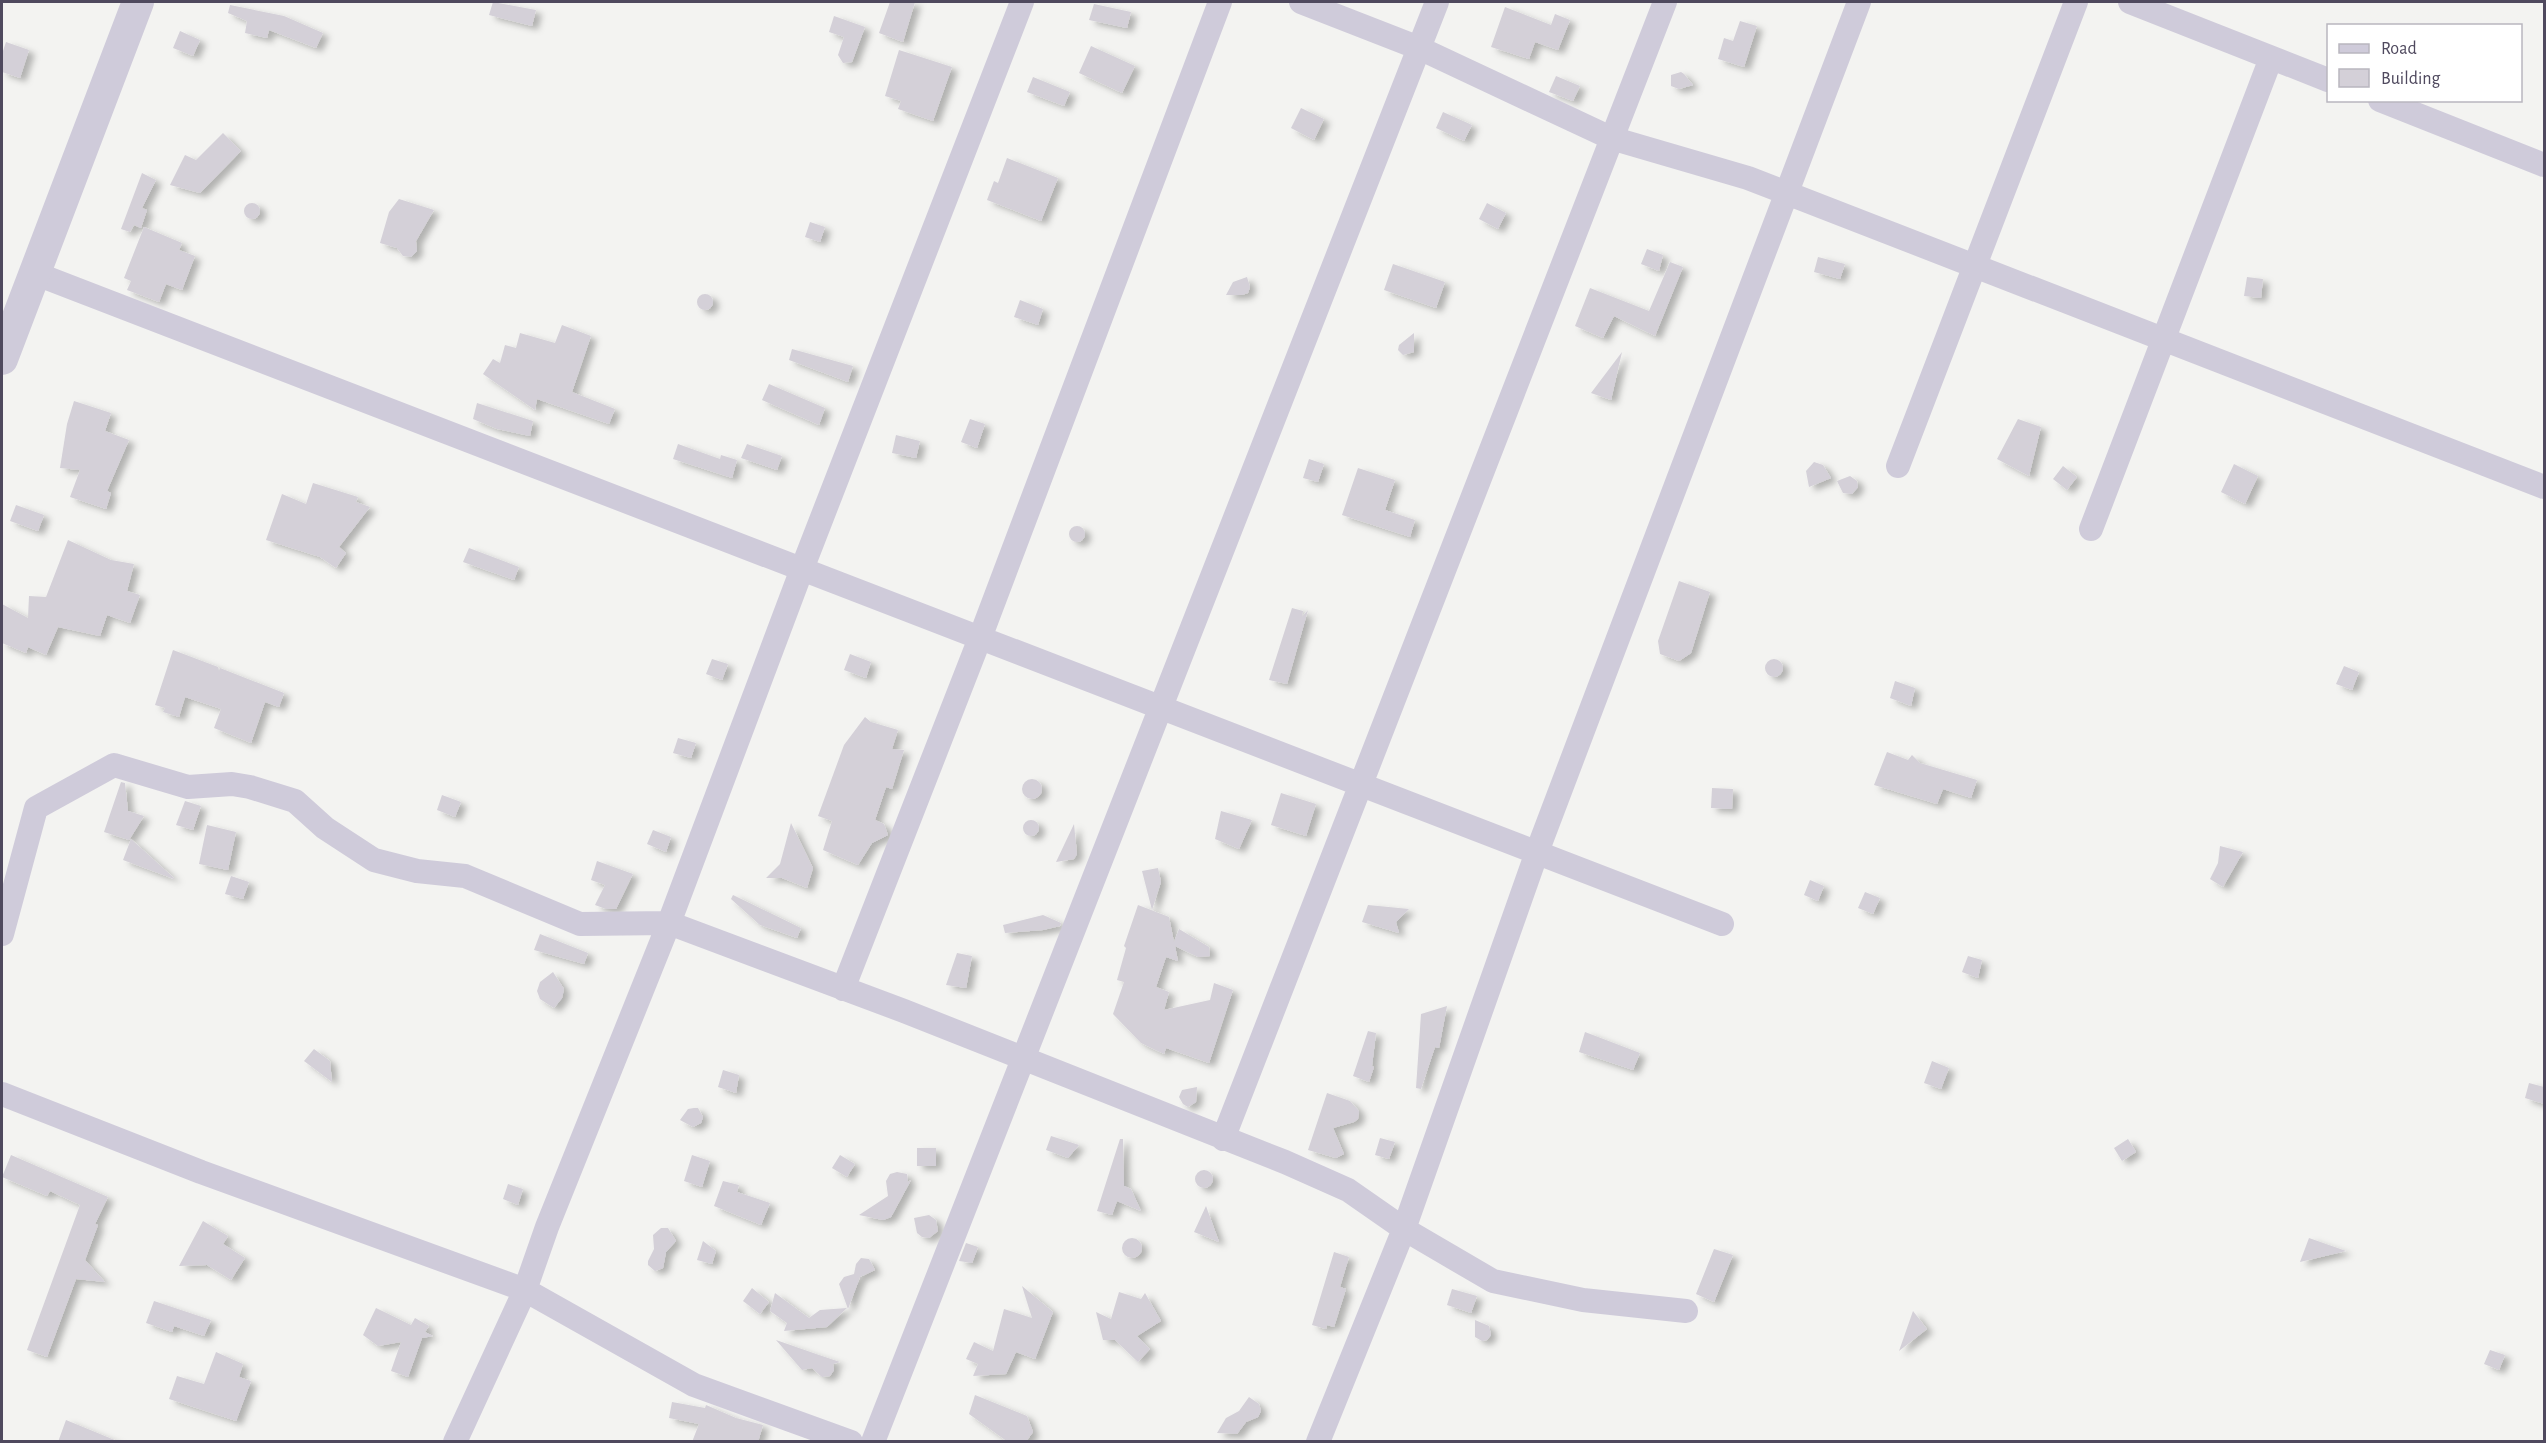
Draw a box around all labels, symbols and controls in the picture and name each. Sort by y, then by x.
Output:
legend [2327,24,2522,102]
text: Road [2381,40,2417,58]
text: Building [2381,70,2441,88]

